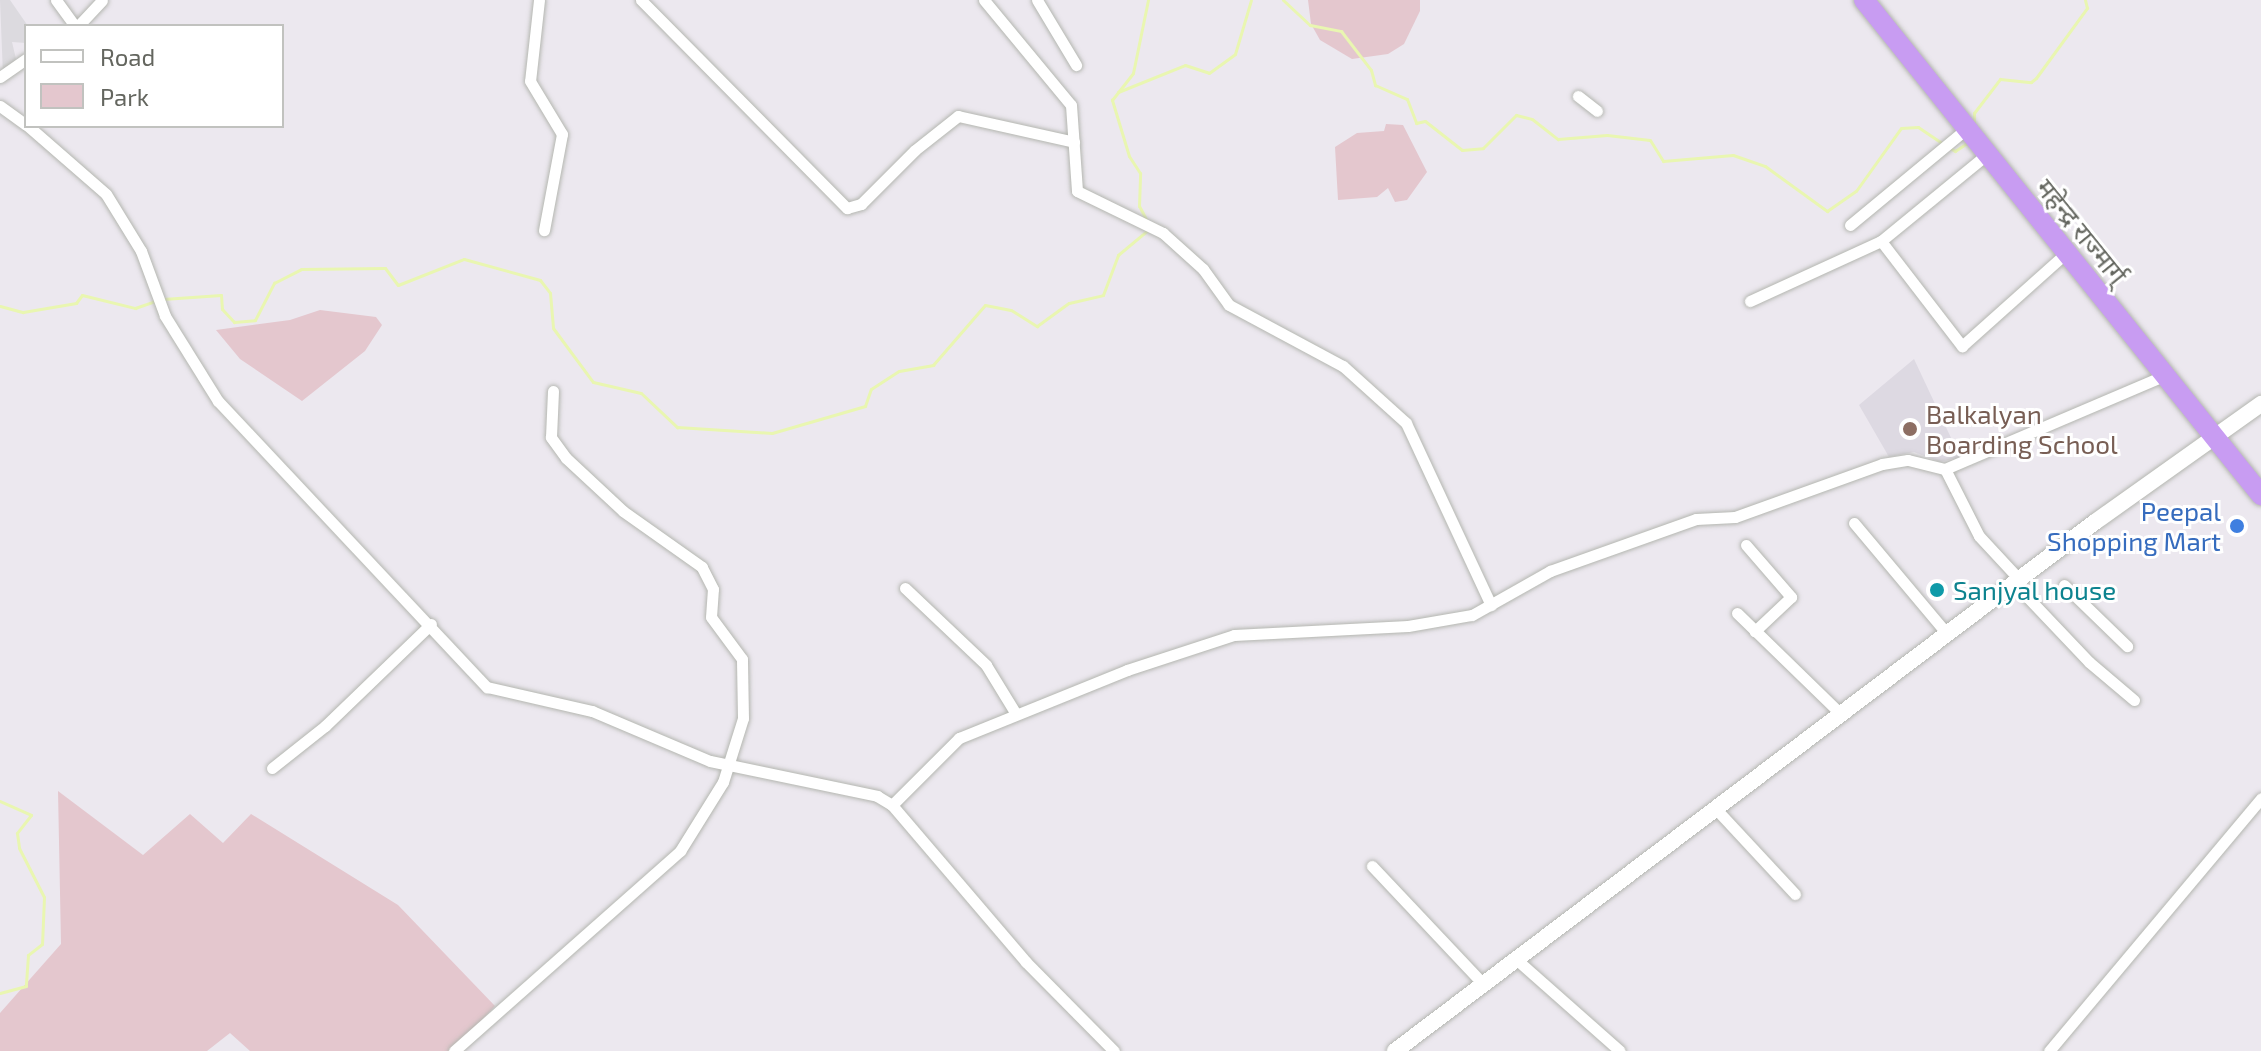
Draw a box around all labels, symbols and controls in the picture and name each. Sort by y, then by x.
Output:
legend [24,24,284,128]
text: Road [100,42,155,71]
text: Park [100,82,149,111]
street label: महेन्द्र राज्मार्ग् [2030,172,2134,290]
place label: Balkalyan Boarding School [1926,398,2118,460]
marker: Balkalyan Boarding School [1901,420,1919,438]
place label: Peepal Shopping Mart [2047,495,2221,556]
marker: Peepal Shopping Mart [2228,517,2246,535]
place label: Sanjyal house [1953,574,2117,606]
marker: Sanjyal house [1928,581,1946,599]

